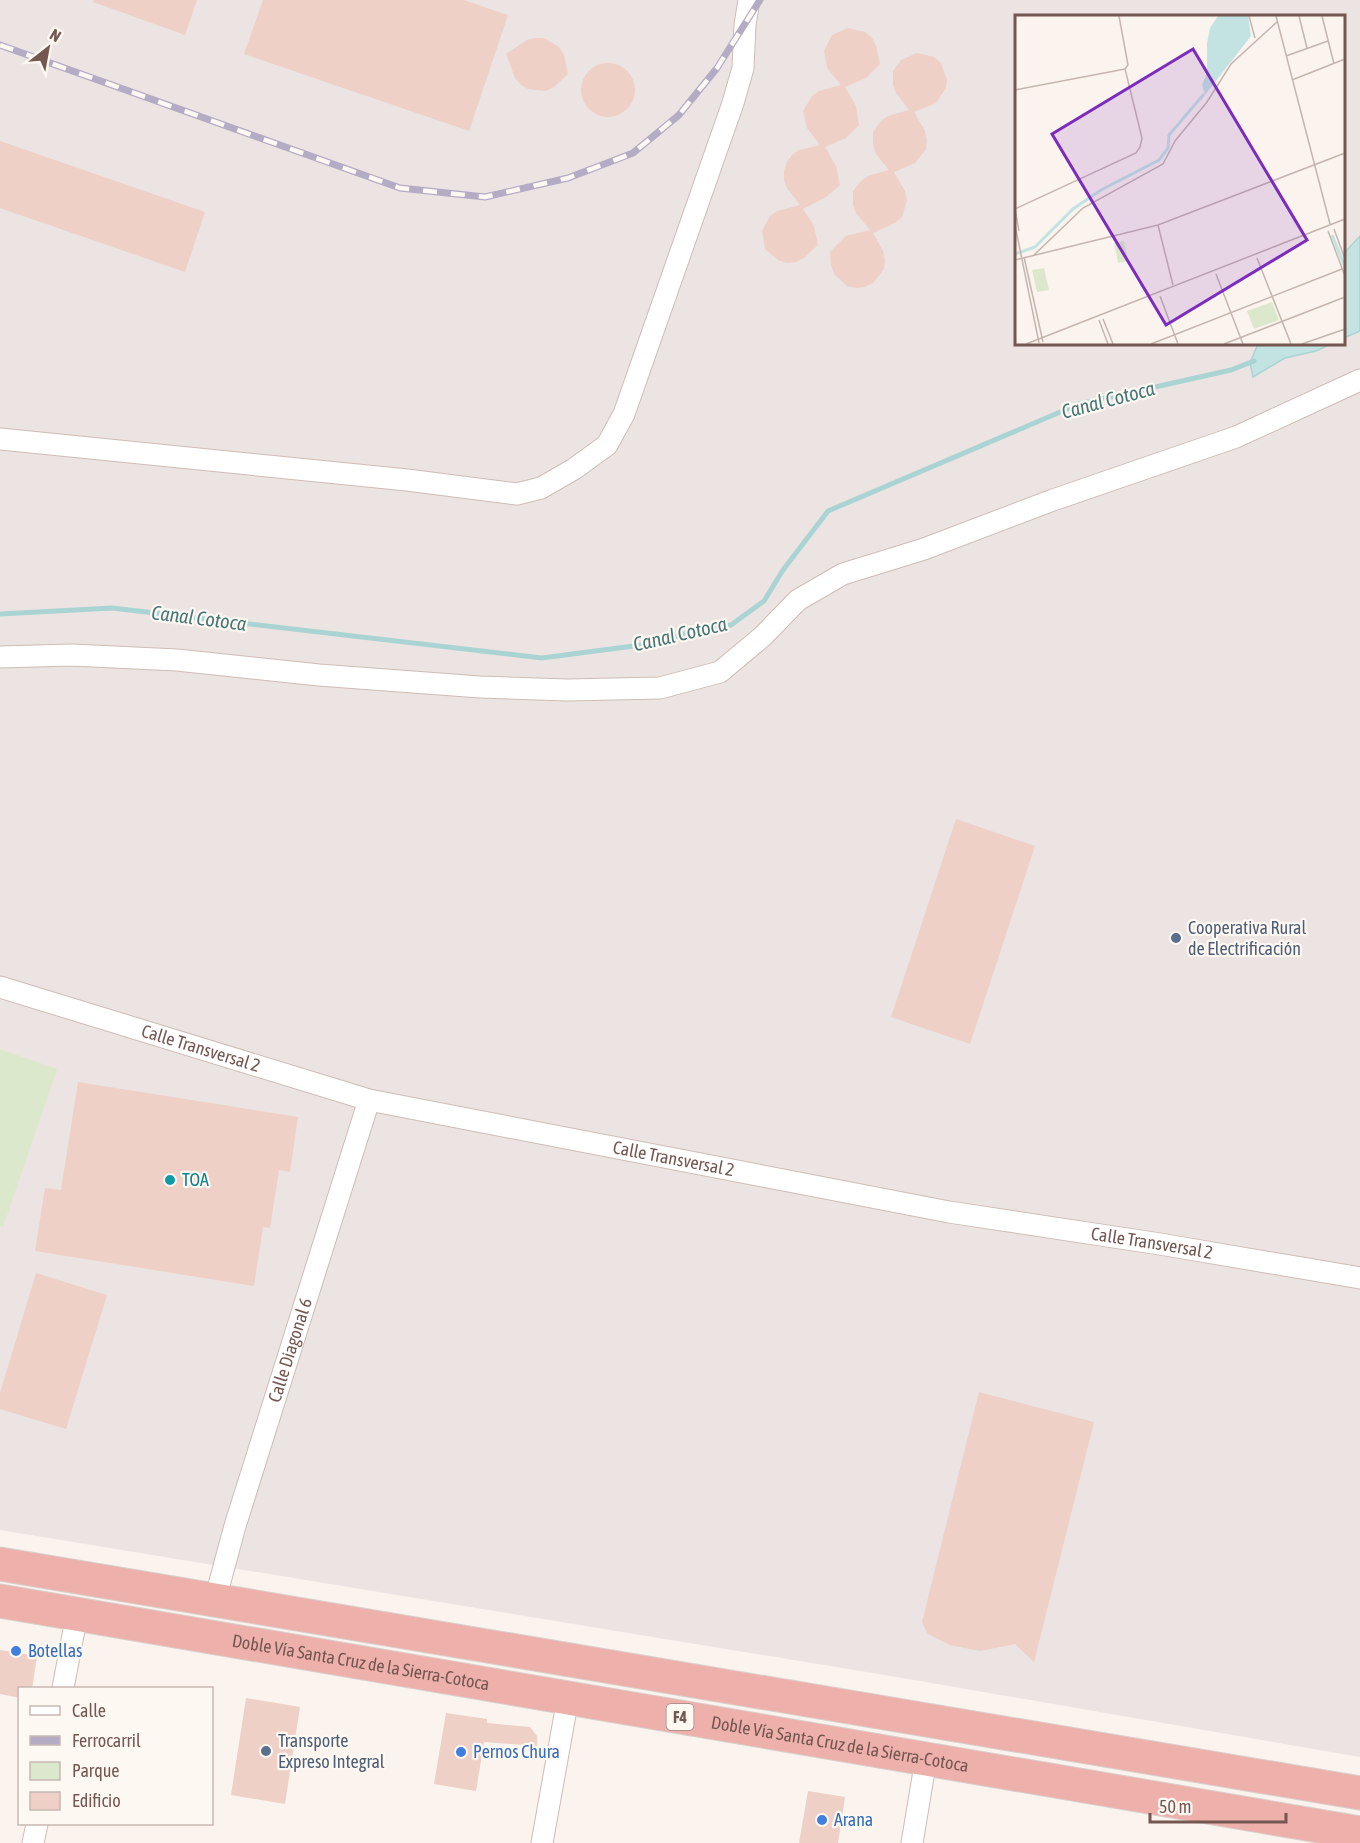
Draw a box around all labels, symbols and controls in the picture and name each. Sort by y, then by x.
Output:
inset map [1015,15,1345,345]
north arrow [18,18,78,78]
text: N [47,25,64,45]
water label: Canal Cotoca [1059,376,1157,423]
water label: Canal Cotoca [150,600,248,635]
water label: Canal Cotoca [631,612,729,655]
place label: Cooperativa Rural de Electrificación [1188,917,1306,959]
marker: Cooperativa Rural de Electrificación [1169,931,1183,945]
street label: Calle Transversal 2 [139,1020,263,1076]
street label: Calle Transversal 2 [611,1136,736,1180]
place label: TOA [182,1169,209,1190]
marker: TOA [163,1173,177,1187]
street label: Calle Transversal 2 [1090,1223,1215,1263]
street label: Calle Diagonal 6 [264,1295,316,1405]
street label: Doble Vía Santa Cruz de la Sierra-Cotoca [231,1630,491,1694]
place label: Botellas [28,1640,82,1661]
marker: Botellas [9,1644,23,1658]
legend [18,1687,213,1825]
text: Calle [72,1700,106,1721]
road number: F4 [666,1704,694,1730]
street label: Doble Vía Santa Cruz de la Sierra-Cotoca [710,1711,970,1776]
text: Ferrocarril [72,1730,141,1751]
place label: Transporte Expreso Integral [278,1730,385,1772]
place label: Pernos Chura [473,1741,560,1762]
marker: Transporte Expreso Integral [259,1744,273,1758]
marker: Pernos Chura [454,1745,468,1759]
text: Parque [72,1760,120,1781]
scale bar [1150,1786,1286,1824]
text: Edificio [72,1790,121,1811]
text: 50 m [1159,1796,1191,1817]
place label: Arana [834,1809,873,1830]
marker: Arana [815,1813,829,1827]

